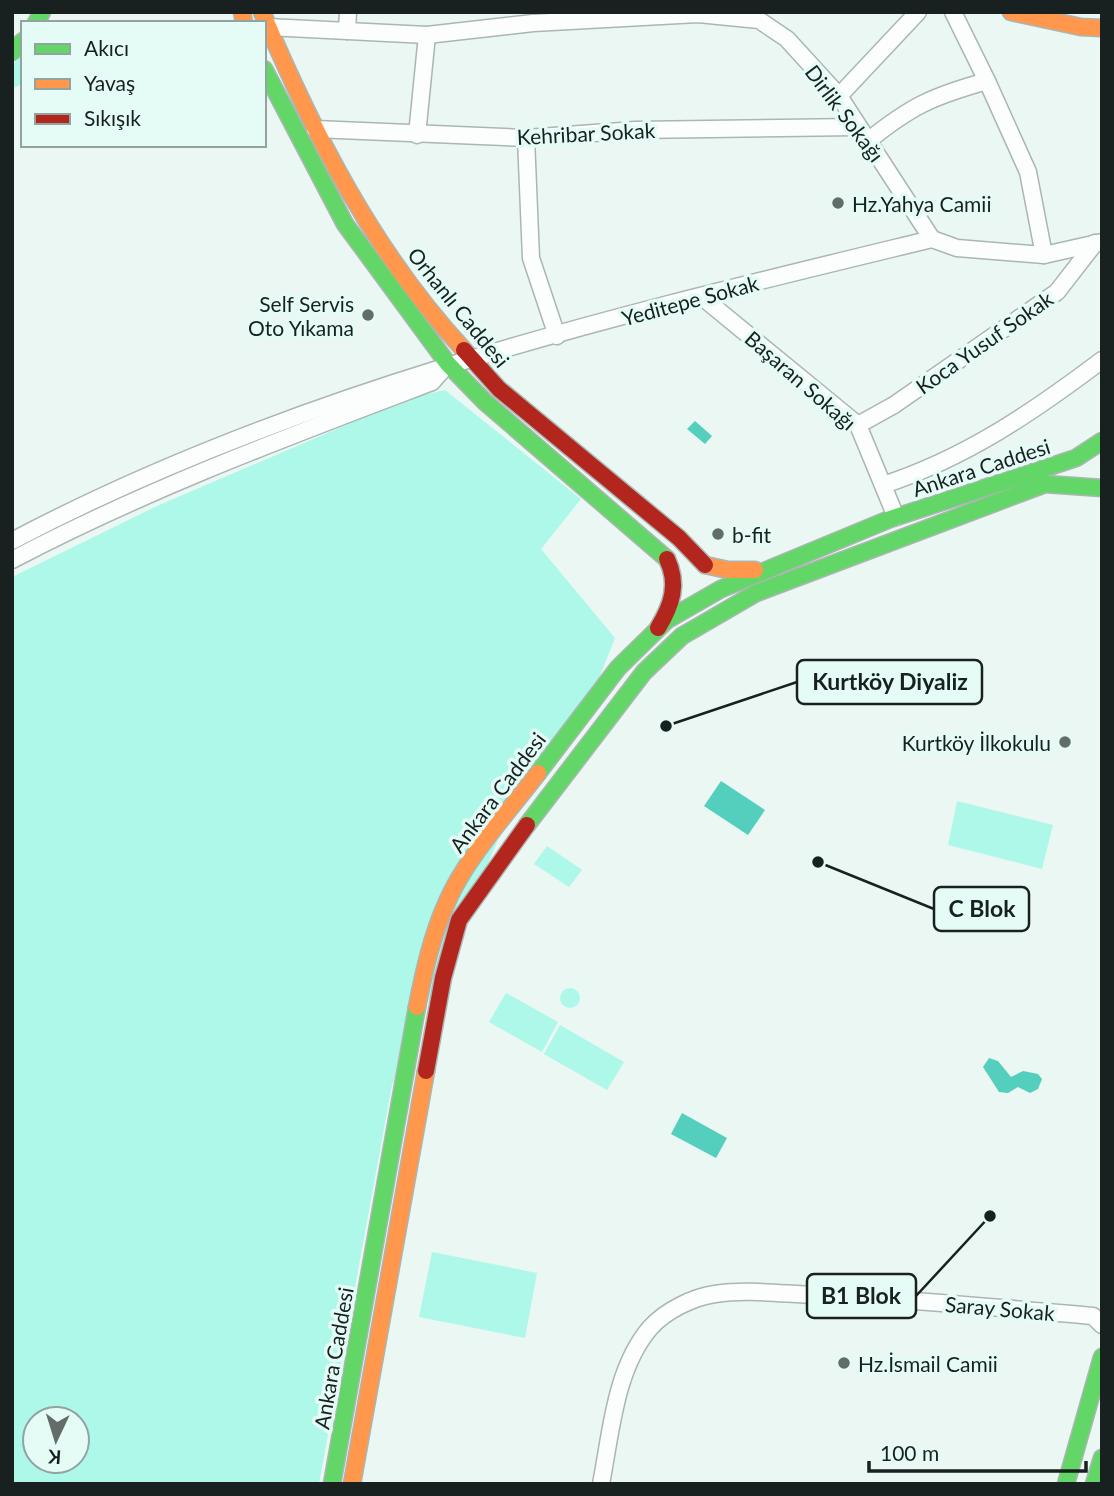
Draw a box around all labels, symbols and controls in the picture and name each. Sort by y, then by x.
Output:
legend [21,21,266,147]
text: Akıcı [84,35,129,60]
street label: Dirlik Sokağı [800,60,890,166]
text: Yavaş [84,70,135,95]
text: Sıkışık [84,105,141,130]
street label: Kehribar Sokak [516,117,656,149]
place label: Hz.Yahya Camii [852,191,991,216]
marker: Hz.Yahya Camii [830,195,846,211]
street label: Orhanlı Caddesi [403,242,515,372]
street label: Yeditepe Sokak [619,270,761,330]
street label: Koca Yusuf Sokak [911,285,1057,398]
place label: Self Servis Oto Yıkama [248,291,354,340]
marker: Self Servis Oto Yıkama [360,307,376,323]
street label: Başaran Sokağı [740,325,862,435]
street label: Ankara Caddesi [909,433,1053,501]
place label: b-fit [732,522,772,547]
marker: b-fit [710,526,726,542]
callout: Kurtköy Diyaliz [797,660,982,704]
text: Kurtköy Diyaliz [812,667,968,695]
street label: Ankara Caddesi [444,727,550,857]
place label: Kurtköy İlkokulu [902,730,1051,755]
marker: Kurtköy İlkokulu [1057,734,1073,750]
callout: C Blok [934,887,1029,931]
text: C Blok [949,894,1016,922]
callout: B1 Blok [807,1274,916,1318]
text: B1 Blok [821,1281,902,1309]
street label: Ankara Caddesi [308,1285,358,1431]
street label: Saray Sokak [944,1291,1056,1325]
place label: Hz.İsmail Camii [858,1351,998,1376]
marker: Hz.İsmail Camii [836,1355,852,1371]
north arrow [21,1405,91,1475]
scale bar [869,1430,1086,1474]
text: 100 m [880,1440,939,1465]
text: K [47,1445,62,1469]

